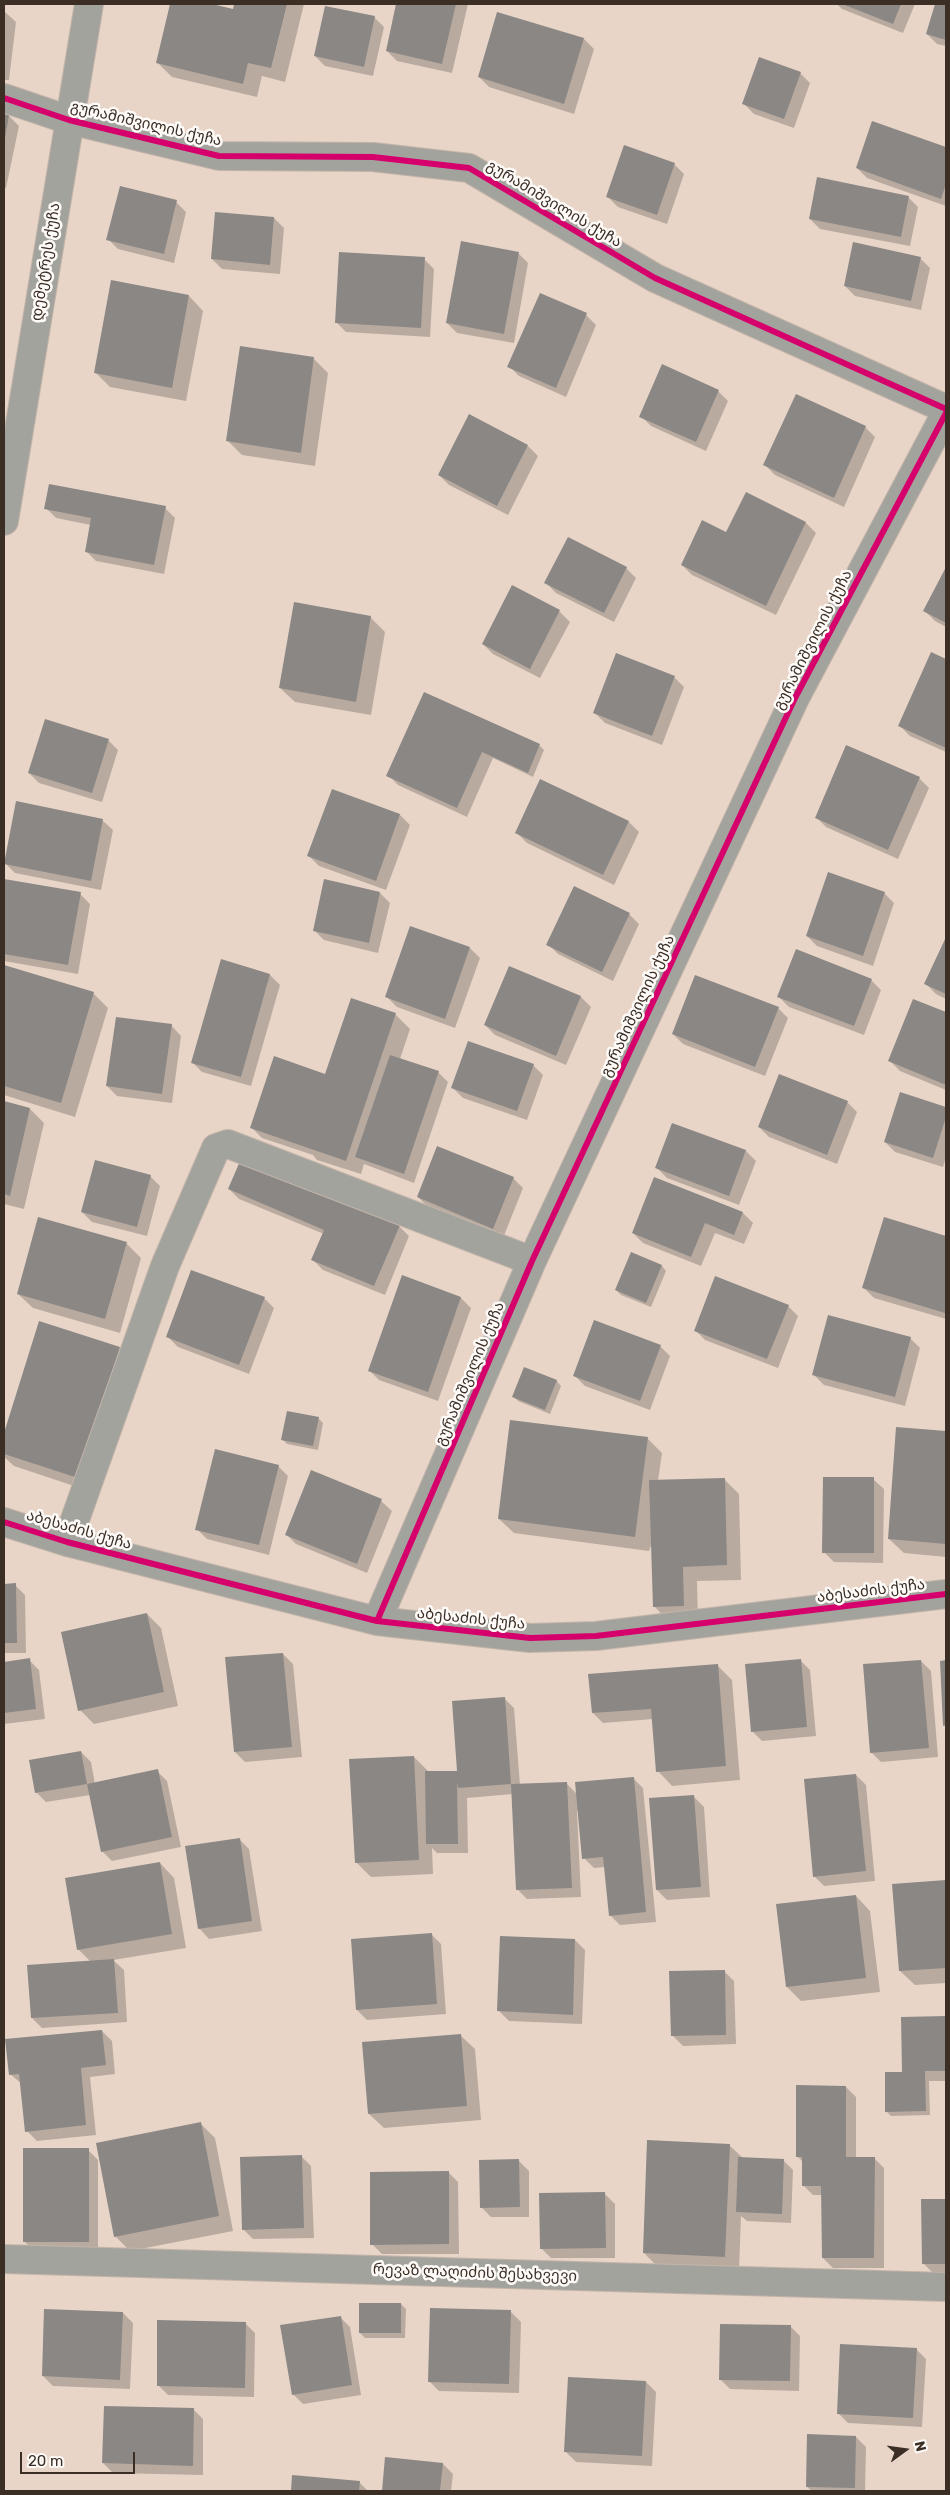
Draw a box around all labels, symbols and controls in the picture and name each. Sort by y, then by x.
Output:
street label: გურამიშვილის ქუჩა [69,98,223,150]
street label: გურამიშვილის ქუჩა [483,156,625,252]
street label: დემეტრეს ქუჩა [28,202,64,322]
street label: გურამიშვილის ქუჩა [770,567,856,713]
street label: გურამიშვილის ქუჩა [597,932,679,1080]
street label: გურამიშვილის ქუჩა [432,1299,508,1449]
street label: აბესაძის ქუჩა [24,1506,134,1554]
street label: აბესაძის ქუჩა [816,1575,926,1607]
street label: აბესაძის ქუჩა [416,1604,526,1634]
street label: რევაზ ლაღიძის შესახვევი [373,2260,577,2286]
north arrow [880,2425,930,2475]
text: N [911,2439,930,2453]
scale bar [22,2442,138,2474]
text: 20 m [28,2452,63,2470]

